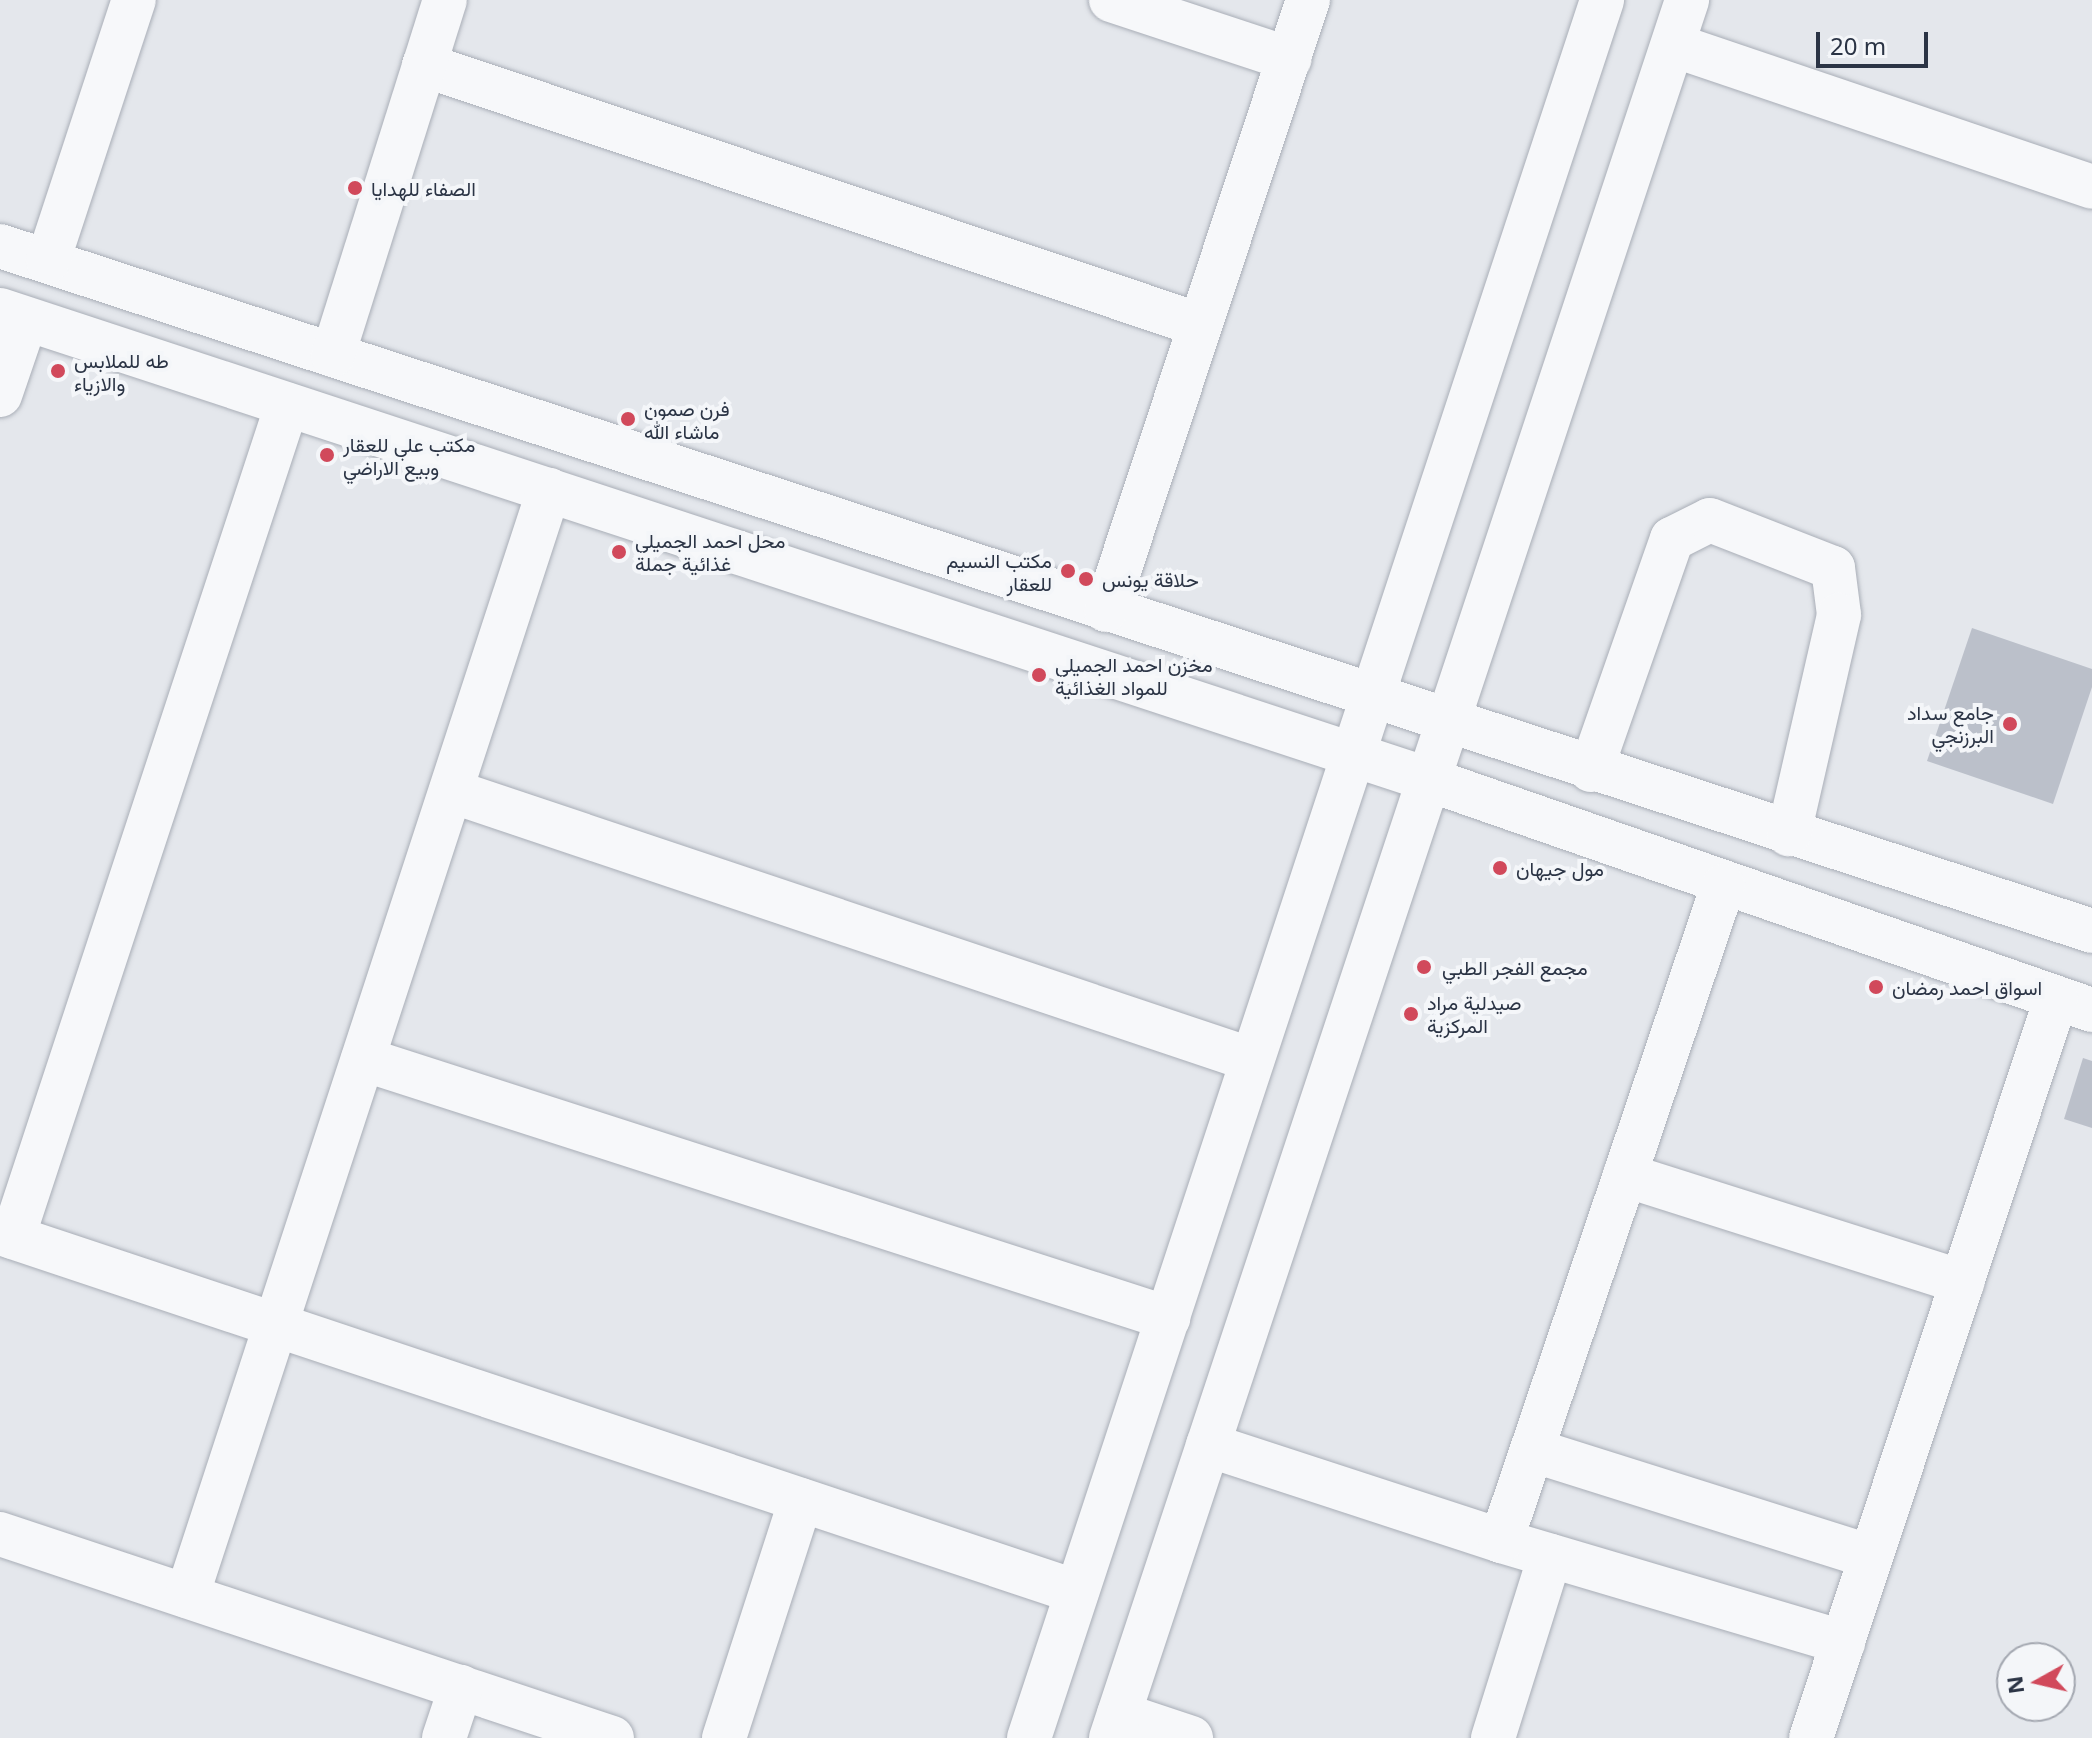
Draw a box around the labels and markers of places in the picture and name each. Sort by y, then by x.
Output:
place label: الصفاء للهدايا [371,176,476,200]
marker: الصفاء للهدايا [346,179,364,197]
place label: طه للملابس والازياء [74,348,169,395]
marker: طه للملابس والازياء [49,362,67,380]
place label: فرن صمون ماشاء الله [644,396,730,443]
marker: فرن صمون ماشاء الله [619,410,637,428]
place label: مكتب علي للعقار وبيع الاراضي [343,432,475,479]
marker: مكتب علي للعقار وبيع الاراضي [318,446,336,464]
place label: محل احمد الجميلي غذائية جملة [635,528,785,575]
marker: محل احمد الجميلي غذائية جملة [610,543,628,561]
place label: مكتب النسيم للعقار [946,548,1052,595]
marker: مكتب النسيم للعقار [1059,562,1077,580]
place label: حلاقة يونس [1102,567,1199,591]
marker: حلاقة يونس [1077,570,1095,588]
place label: مخزن احمد الجميلي للمواد الغذائية [1055,652,1213,699]
marker: مخزن احمد الجميلي للمواد الغذائية [1030,666,1048,684]
place label: جامع سداد البرزنجي [1907,700,1994,747]
marker: جامع سداد البرزنجي [2001,715,2019,733]
place label: مول جيهان [1516,856,1604,880]
marker: مول جيهان [1491,859,1509,877]
place label: مجمع الفجر الطبي [1442,955,1588,979]
marker: مجمع الفجر الطبي [1413,956,1435,978]
place label: اسواق احمد رمضان [1892,975,2042,999]
marker: اسواق احمد رمضان [1867,978,1885,996]
place label: صيدلية مراد المركزية [1427,990,1521,1037]
marker: صيدلية مراد المركزية [1402,1005,1420,1023]

